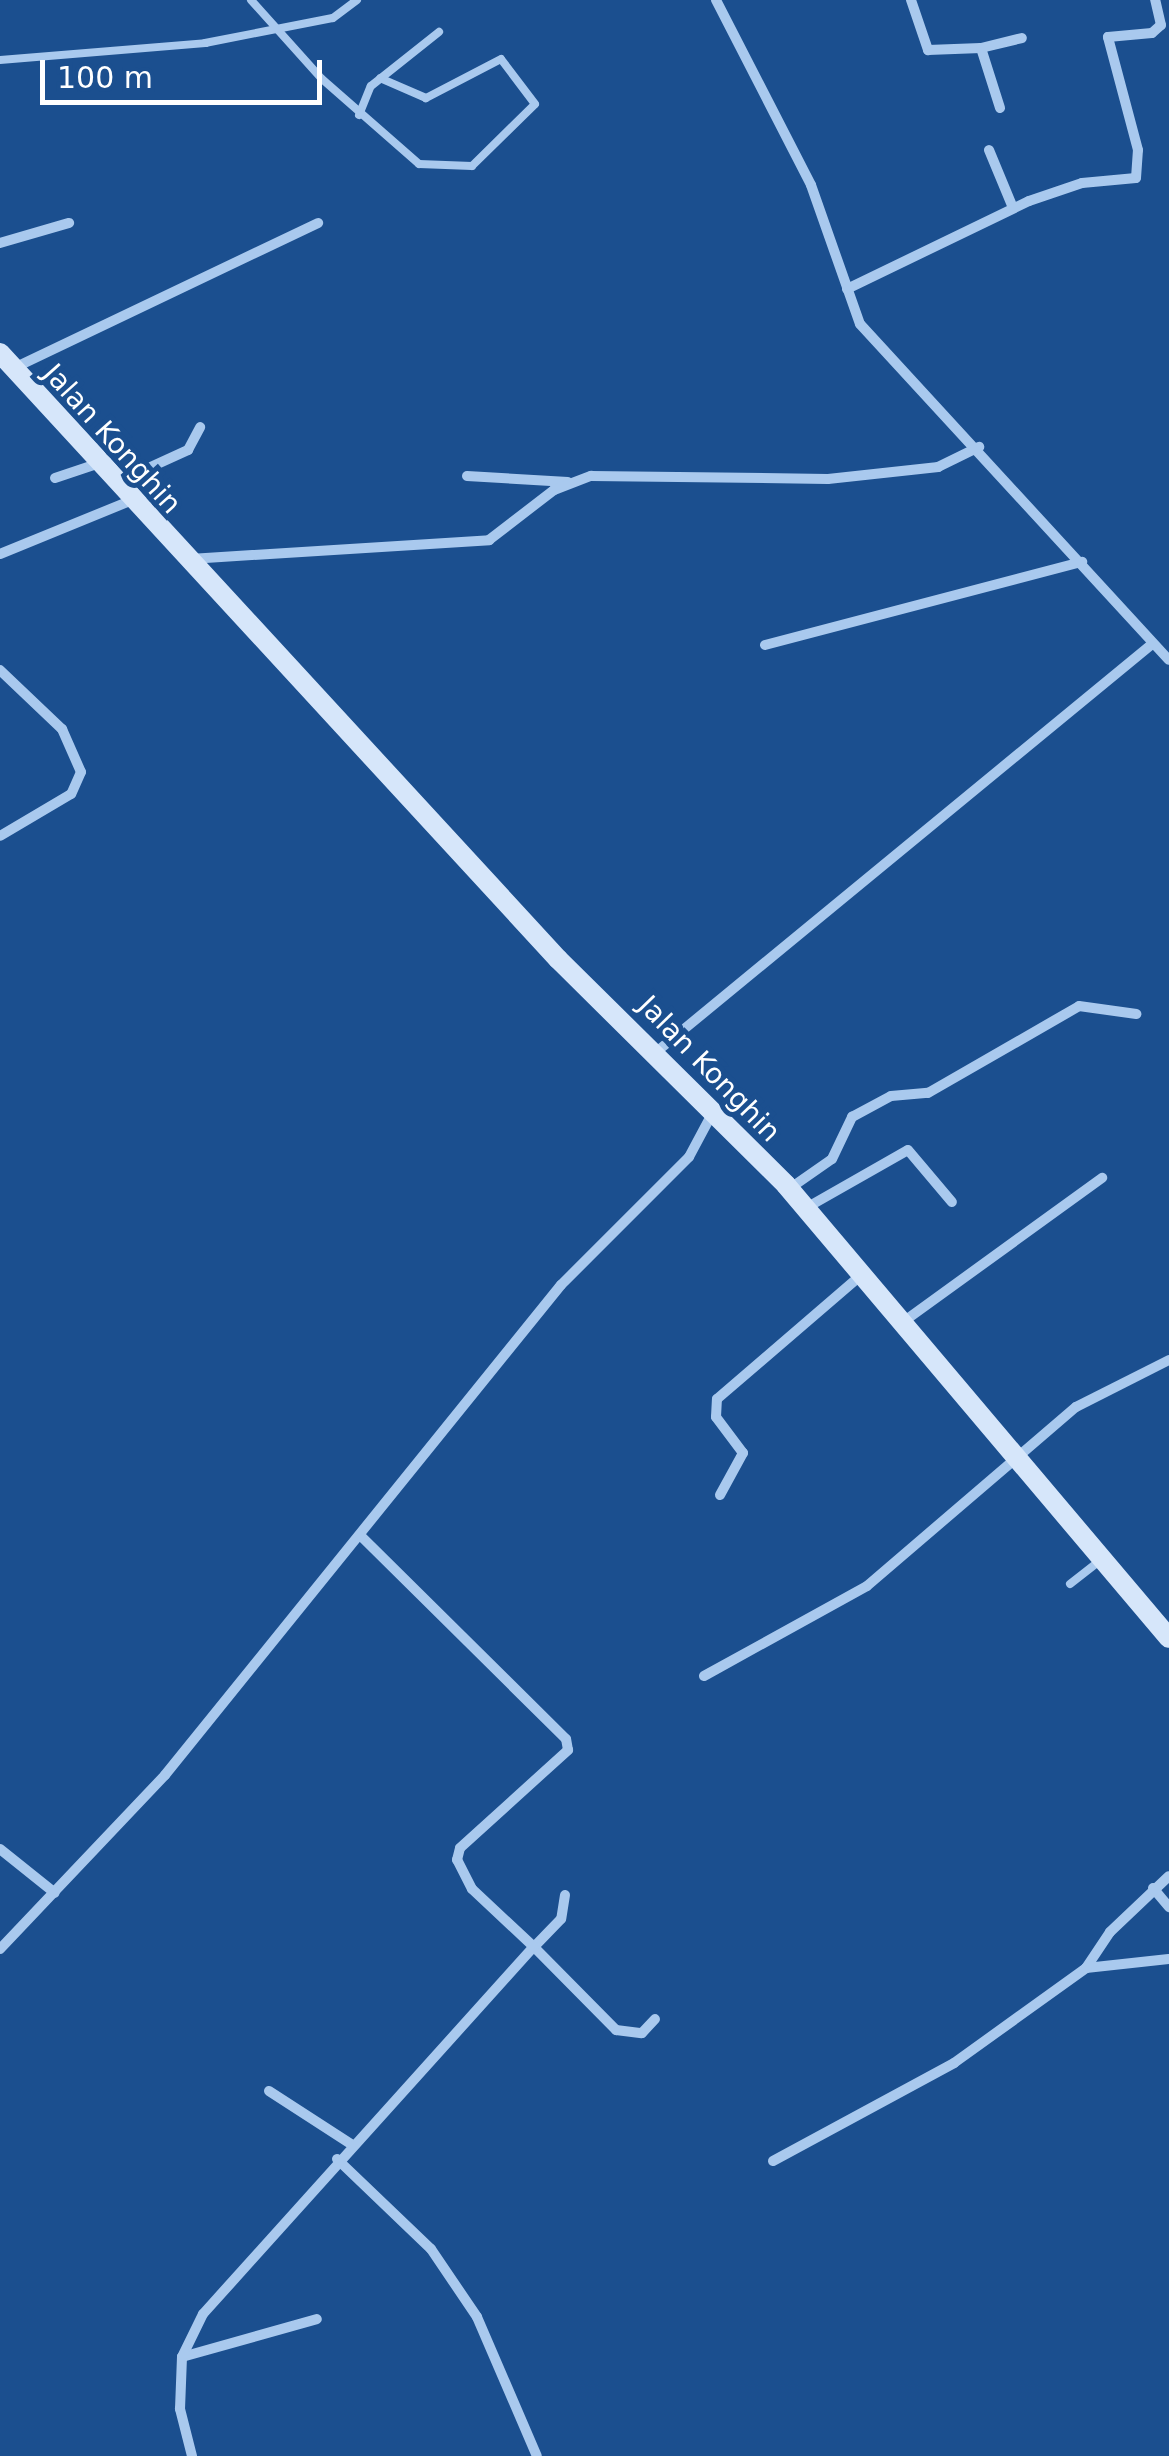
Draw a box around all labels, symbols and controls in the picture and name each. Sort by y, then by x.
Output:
scale bar [45,40,328,102]
text: 100 m [57,60,153,95]
street label: Jalan Konghin [36,357,188,521]
street label: Jalan Konghin [631,989,787,1149]

